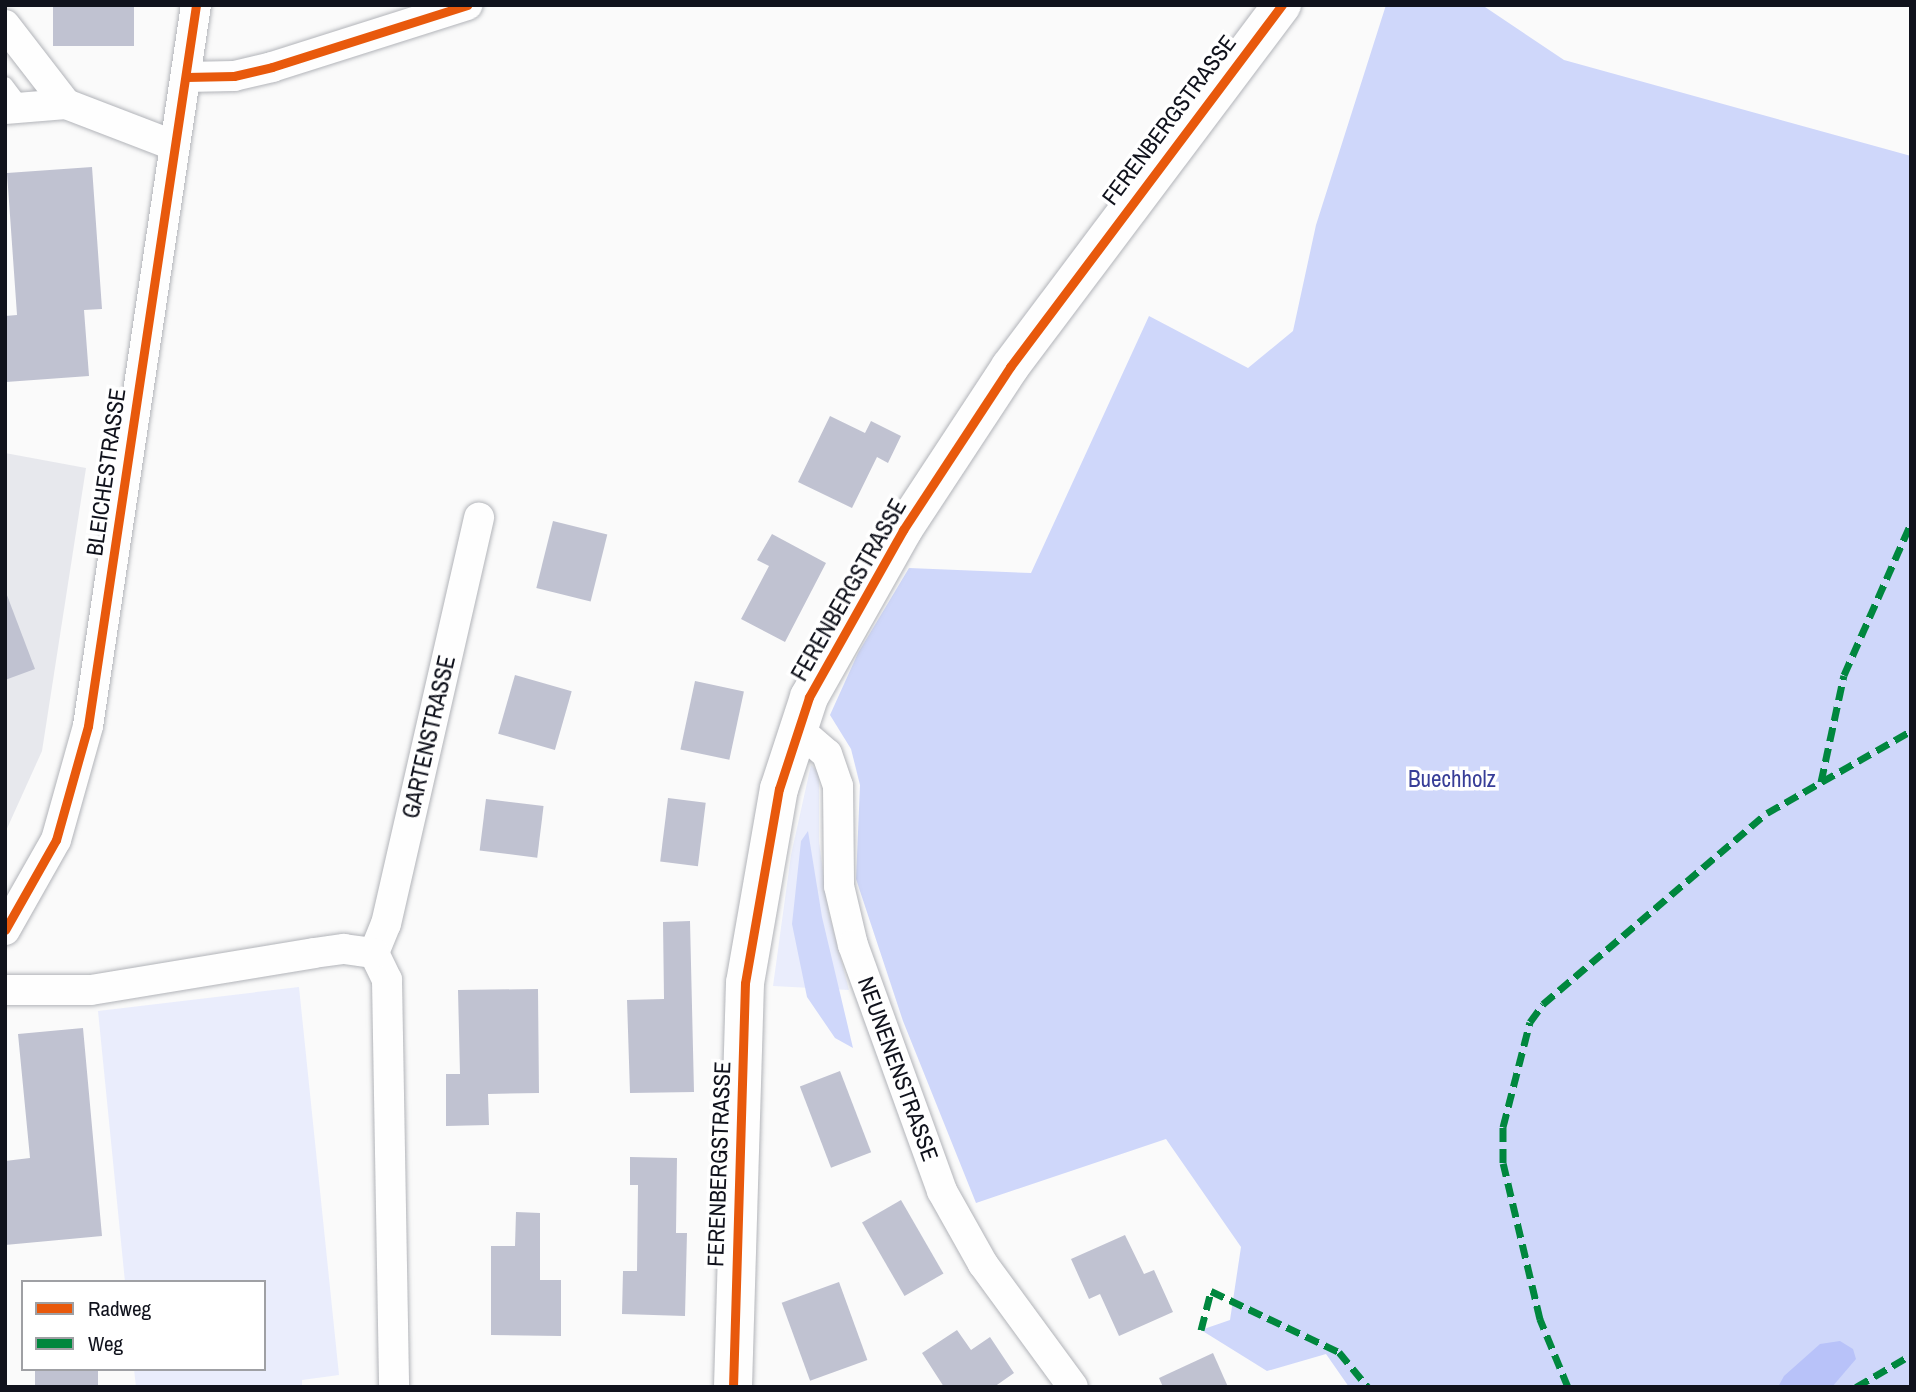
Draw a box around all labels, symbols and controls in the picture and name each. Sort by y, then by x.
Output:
street label: FERENBERGSTRASSE [1096,30,1242,210]
street label: BLEICHESTRASSE [81,387,131,557]
street label: FERENBERGSTRASSE [786,494,912,686]
street label: GARTENSTRASSE [397,653,461,821]
park label: Buechholz [1408,765,1496,793]
street label: NEUNENENSTRASSE [852,973,944,1165]
street label: FERENBERGSTRASSE [702,1061,736,1267]
legend [21,1280,266,1371]
text: Radweg [88,1294,151,1323]
text: Weg [88,1329,123,1358]

